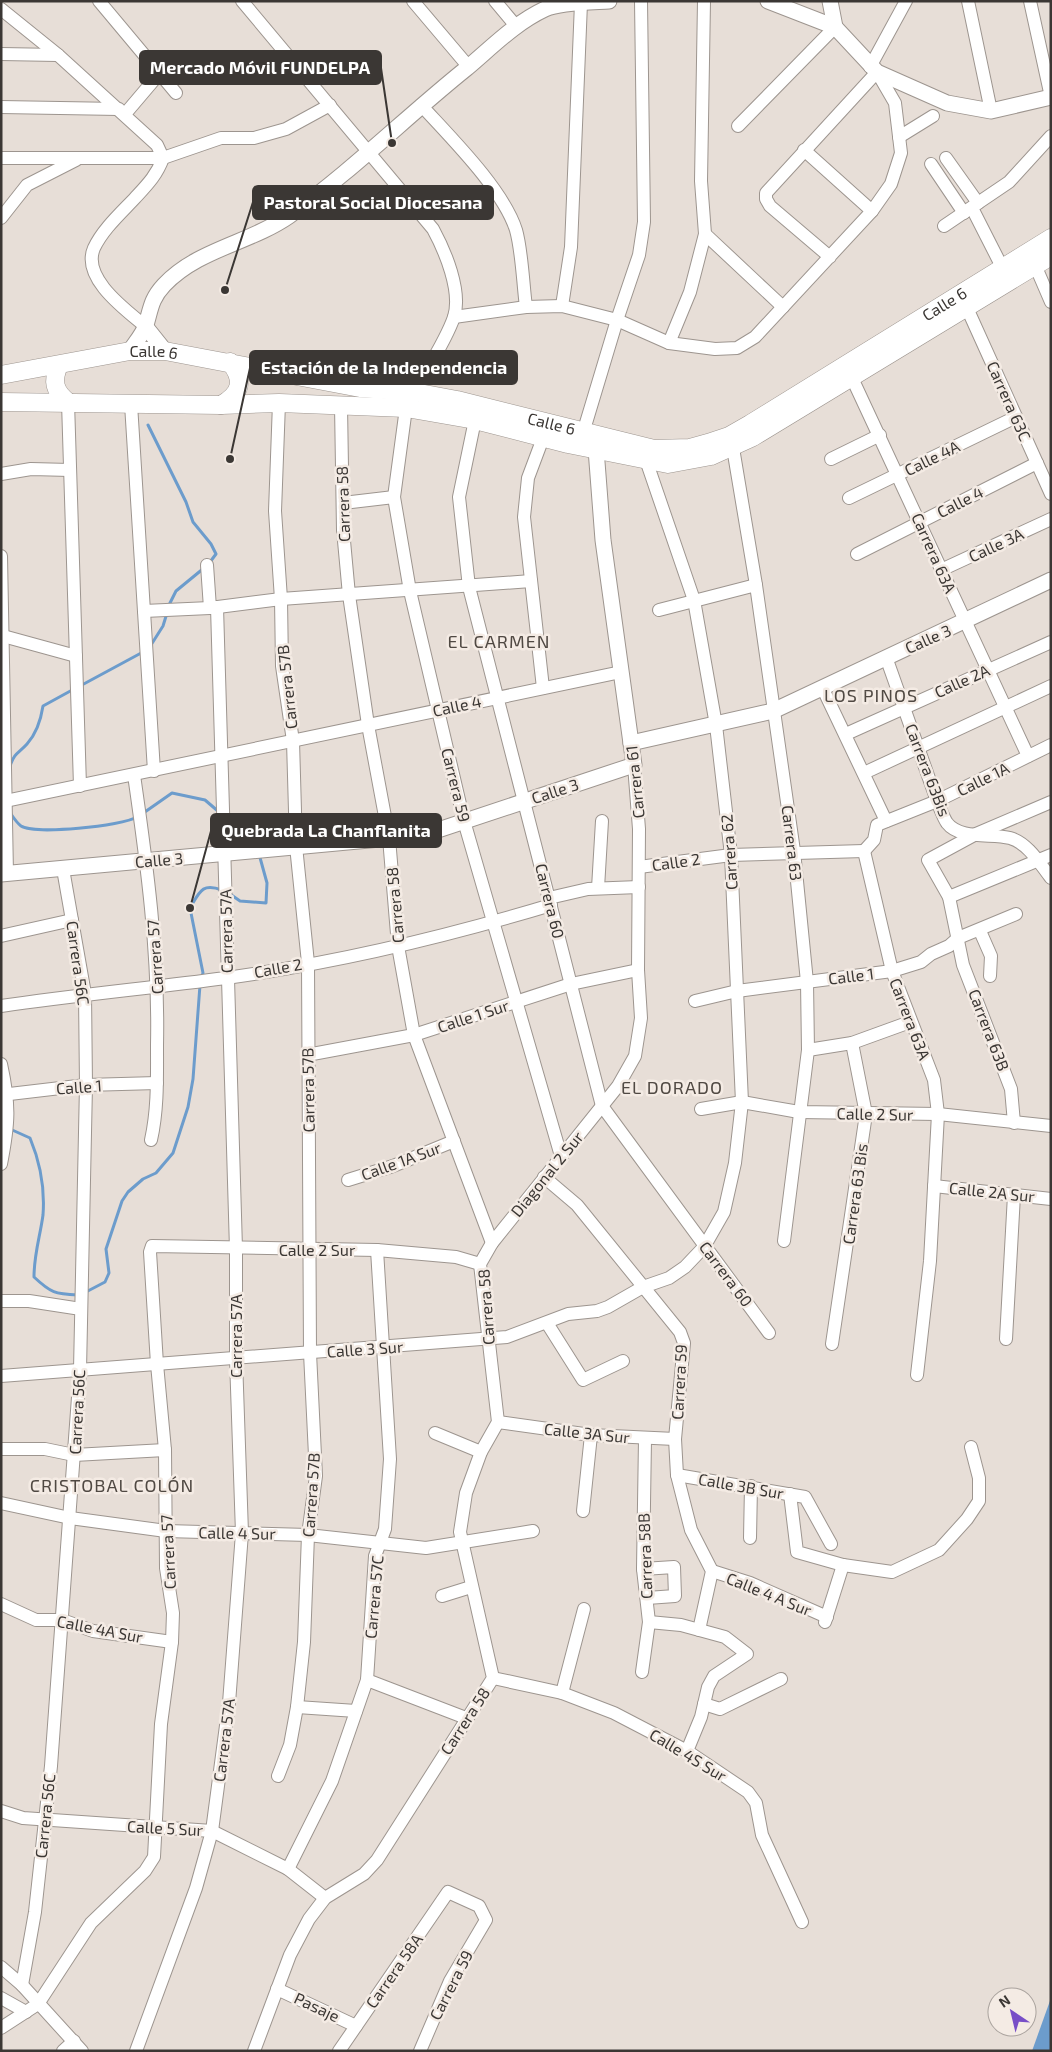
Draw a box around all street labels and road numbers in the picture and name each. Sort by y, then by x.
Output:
street label: Calle 6 [918,283,970,324]
street label: Calle 6 [129,341,180,362]
street label: Carrera 63C [983,358,1035,444]
street label: Calle 6 [526,408,578,438]
street label: Calle 4A [901,436,963,479]
street label: Carrera 58 [332,466,353,542]
street label: Calle 4 [933,482,986,521]
street label: Carrera 63A [908,510,961,596]
street label: Calle 3A [965,524,1026,566]
street label: Calle 3 [902,620,954,657]
street label: Carrera 57B [273,644,300,730]
street label: Calle 2A [931,660,992,701]
street label: Calle 4 [431,691,483,720]
street label: Carrera 63Bis [902,721,955,819]
street label: Carrera 61 [621,745,648,820]
street label: Carrera 59 [438,746,475,824]
street label: Calle 1A [953,758,1012,799]
street label: Calle 3 [529,774,581,807]
street label: Carrera 63 [778,804,807,882]
street label: Carrera 62 [716,813,741,891]
street label: Calle 3 [134,848,184,871]
street label: Calle 2 [651,849,701,874]
street label: Carrera 60 [532,861,569,940]
street label: Carrera 58 [382,866,407,944]
street label: Carrera 57A [215,889,236,973]
street label: Carrera 57 [142,919,167,995]
street label: Carrera 56C [63,920,94,1006]
street label: Calle 2 [252,954,303,981]
street label: Calle 1 [827,963,875,988]
street label: Carrera 63A [886,975,935,1062]
street label: Carrera 63B [965,986,1014,1073]
street label: Calle 1 Sur [435,995,512,1036]
street label: Carrera 57B [297,1048,318,1132]
street label: Calle 1 [55,1075,103,1098]
street label: Calle 2 Sur [837,1103,914,1124]
street label: Diagonal 2 Sur [506,1127,587,1220]
street label: Calle 1A Sur [358,1137,444,1184]
street label: Carrera 63 Bis [838,1142,871,1246]
street label: Calle 2A Sur [948,1178,1036,1206]
street label: Carrera 60 [696,1237,757,1310]
street label: Calle 2 Sur [279,1240,356,1259]
street label: Carrera 58 [473,1268,498,1346]
street label: Carrera 57A [226,1294,245,1378]
street label: Calle 3 Sur [326,1336,404,1361]
street label: Carrera 59 [667,1344,690,1420]
street label: Carrera 56C [65,1369,88,1455]
street label: Calle 3A Sur [543,1419,631,1447]
street label: Carrera 57B [298,1452,323,1538]
street label: Calle 3B Sur [697,1469,786,1502]
street label: Carrera 58B [634,1513,655,1599]
street label: Carrera 57 [156,1514,179,1590]
street label: Calle 4 Sur [198,1522,276,1543]
street label: Carrera 57C [360,1554,387,1640]
street label: Calle 4 A Sur [724,1568,815,1619]
street label: Calle 4A Sur [56,1611,145,1646]
street label: Carrera 58 [436,1684,493,1758]
street label: Carrera 57A [209,1697,238,1783]
street label: Calle 4S Sur [646,1724,731,1785]
street label: Carrera 56C [31,1773,58,1859]
street label: Calle 5 Sur [126,1816,204,1839]
street label: Carrera 58A [361,1930,426,2011]
street label: Carrera 59 [425,1947,476,2023]
street label: Pasaje [291,1988,343,2026]

